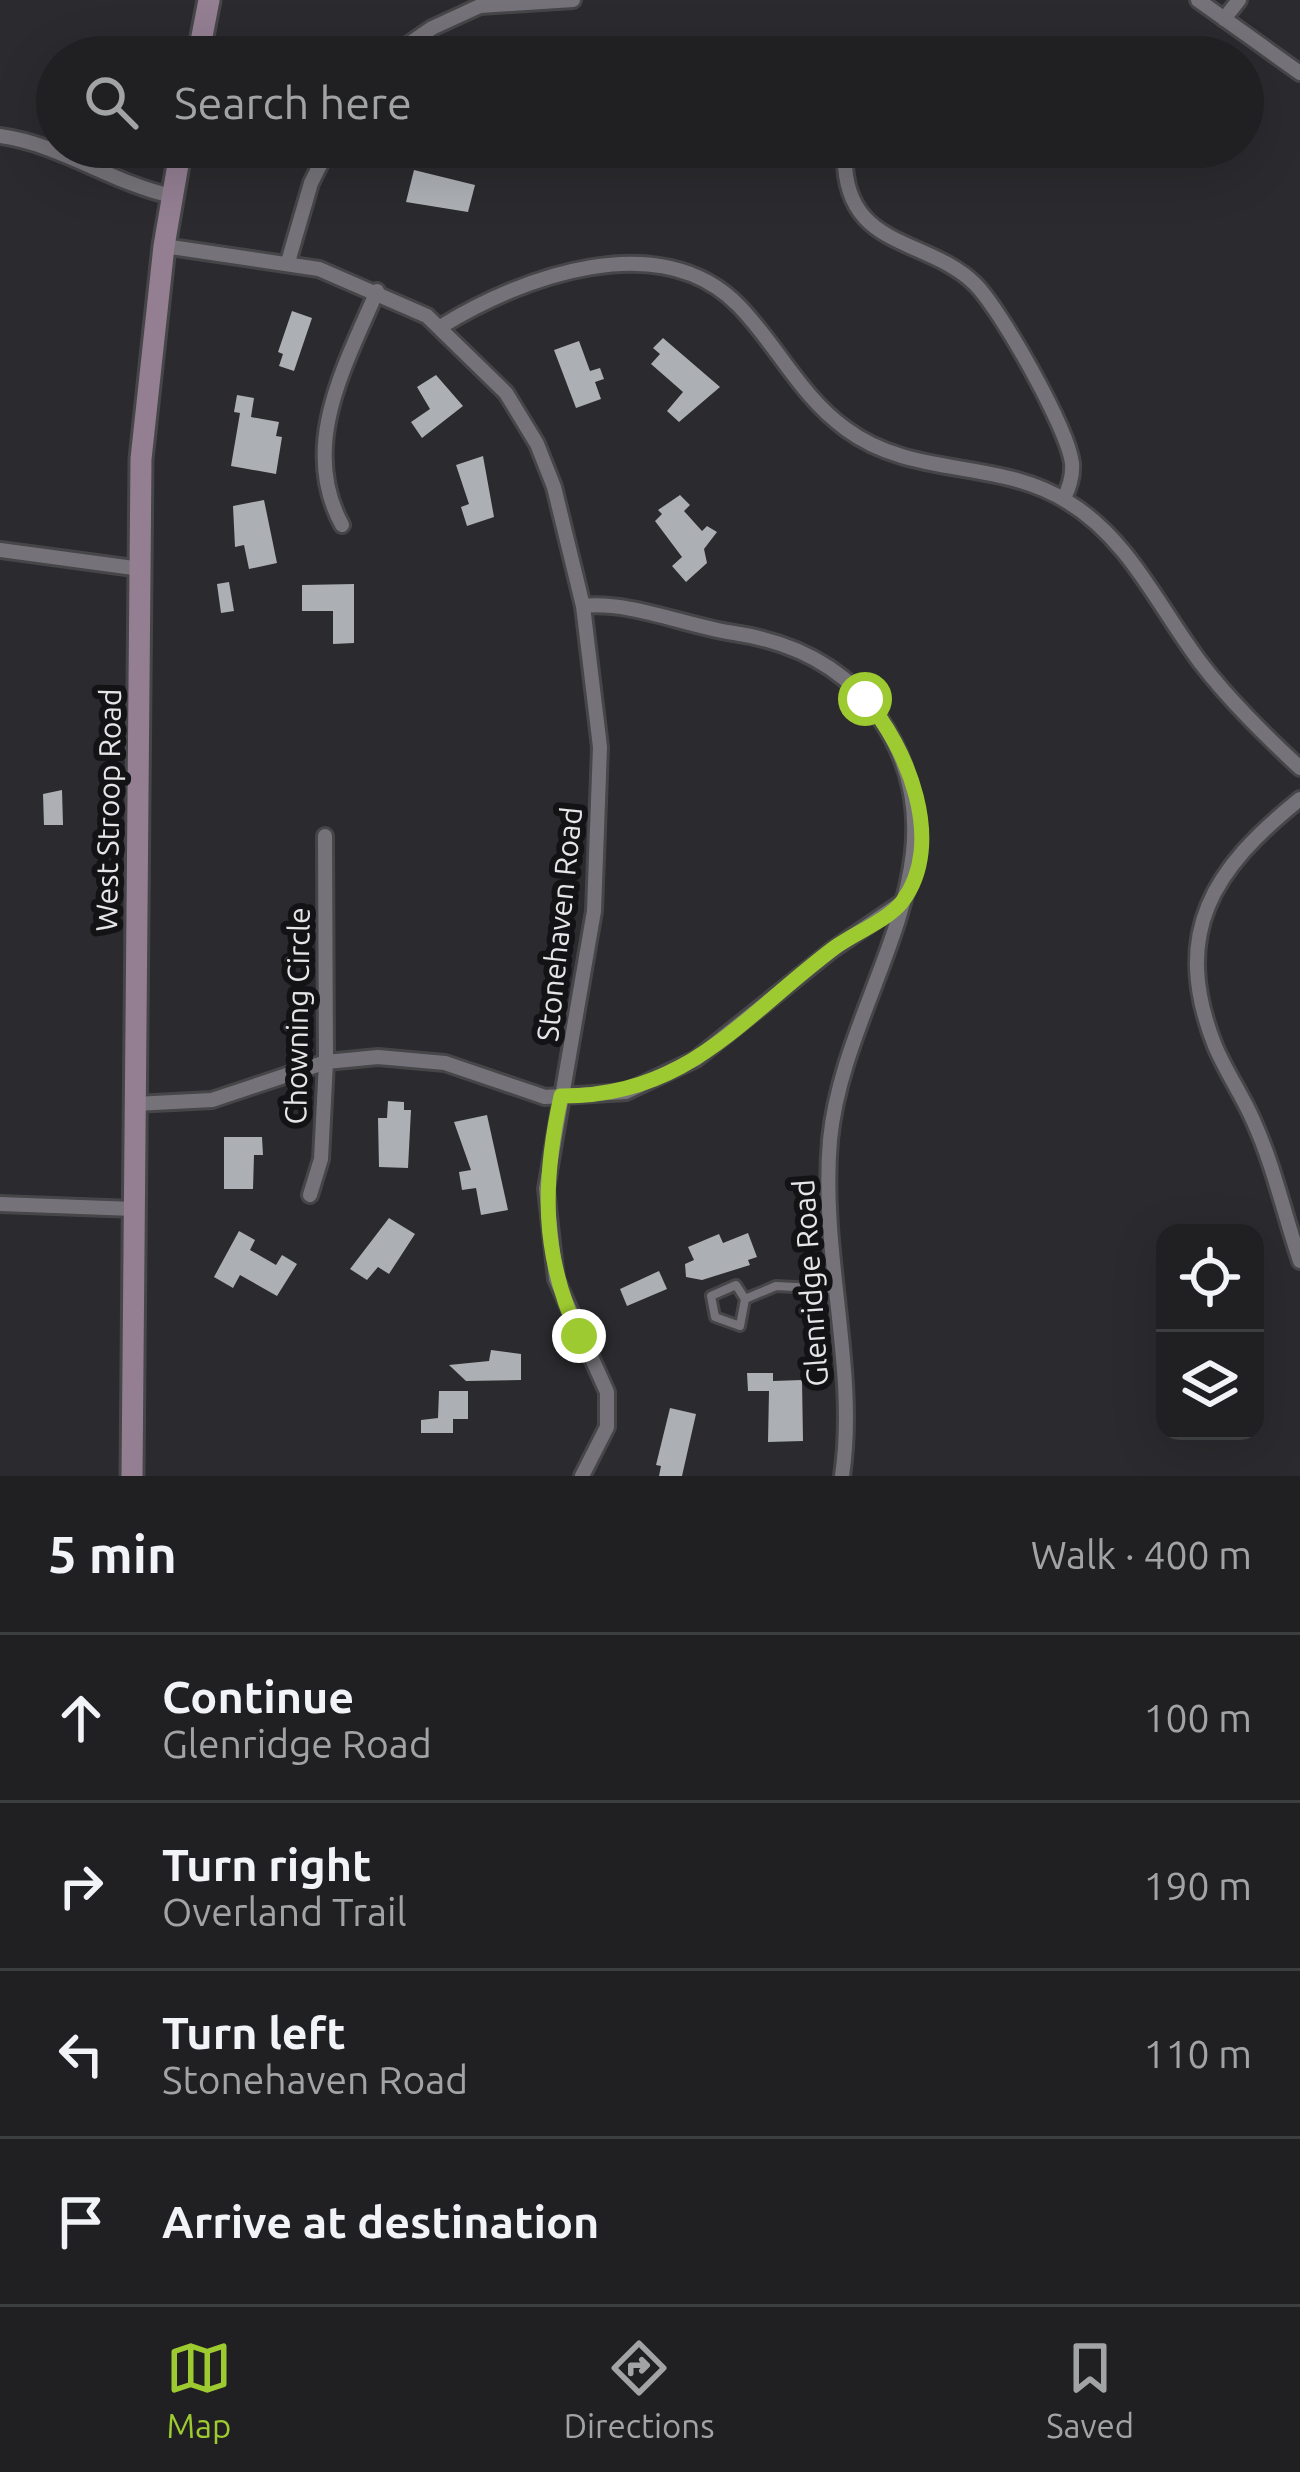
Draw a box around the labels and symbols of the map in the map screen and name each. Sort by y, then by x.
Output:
route start [838,672,892,726]
street label: West Stroop Road [89,688,127,932]
street label: Stonehaven Road [530,805,588,1043]
street label: Chowning Circle [278,907,316,1125]
street label: Glenridge Road [786,1178,834,1388]
route end [552,1309,606,1363]

